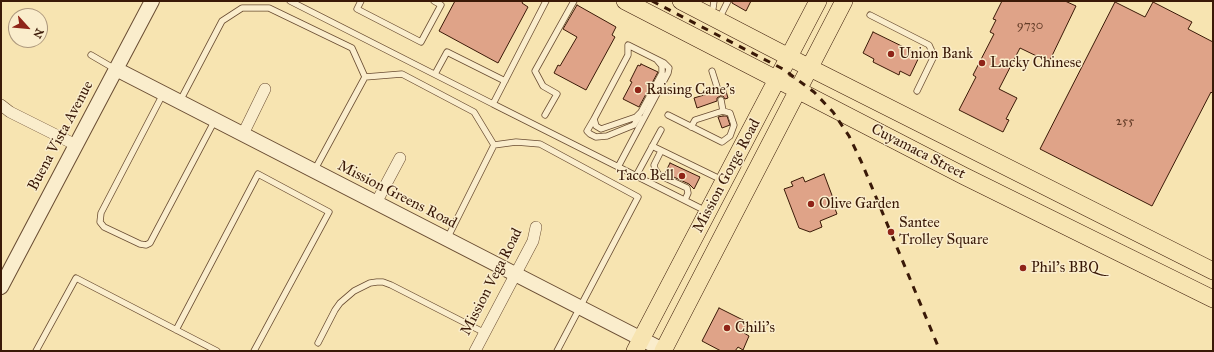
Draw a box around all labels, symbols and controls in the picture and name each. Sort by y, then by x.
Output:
north arrow [8,8,48,48]
house number: 9730 [1017,18,1043,34]
text: N [30,26,46,40]
place label: Union Bank [899,45,973,63]
marker: Union Bank [886,49,896,59]
place label: Lucky Chinese [990,54,1081,72]
marker: Lucky Chinese [977,58,987,68]
street label: Buena Vista Avenue [24,78,98,194]
place label: Raising Cane's [646,81,735,99]
marker: Raising Cane's [633,85,643,95]
house number: 255 [1116,114,1134,130]
street label: Mission Gorge Road [689,116,765,236]
street label: Cuyamaca Street [868,120,968,184]
street label: Mission Greens Road [334,157,460,233]
place label: Taco Bell [617,167,674,185]
marker: Taco Bell [677,171,687,181]
place label: Olive Garden [819,195,900,213]
marker: Olive Garden [806,199,816,209]
place label: Santee Trolley Square [899,214,988,249]
street label: Mission Vega Road [457,225,527,339]
marker: Santee Trolley Square [886,227,896,237]
place label: Phil's BBQ [1031,259,1099,277]
marker: Phil's BBQ [1018,263,1028,273]
place label: Chili's [735,319,775,337]
marker: Chili's [722,323,732,333]

